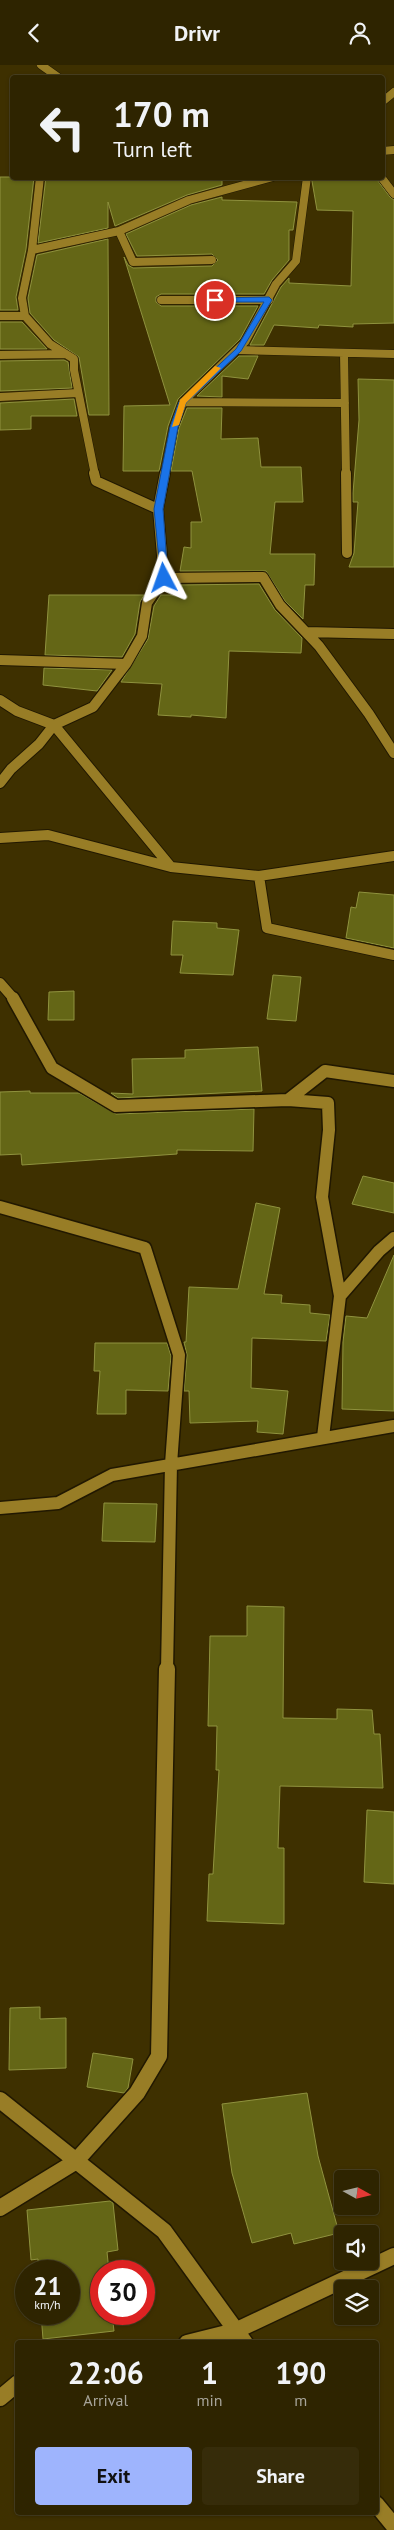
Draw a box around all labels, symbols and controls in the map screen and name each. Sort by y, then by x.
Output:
icon: back [20,19,48,47]
text: Drivr [174,19,220,47]
icon: person [346,19,374,47]
text: 170 m [113,91,210,137]
icon: left [30,95,95,160]
text: Turn left [113,135,192,163]
pin [194,279,236,321]
icon: arrive [201,286,229,314]
position arrow [137,551,189,603]
north arrow [334,2170,379,2215]
map controls [334,2170,379,2325]
button: sound [334,2225,379,2270]
speed limit sign: 30 [90,2260,155,2325]
text: 21 [33,2270,62,2302]
button: layers [334,2280,379,2325]
text: km/h [34,2297,61,2312]
text: 22:06 [68,2353,144,2392]
text: 1 [201,2353,218,2392]
text: 190 [275,2353,326,2392]
text: Arrival [83,2390,128,2410]
text: min [197,2390,223,2410]
text: m [294,2390,307,2410]
button: Exit [35,2447,192,2505]
button: Share [202,2447,359,2505]

